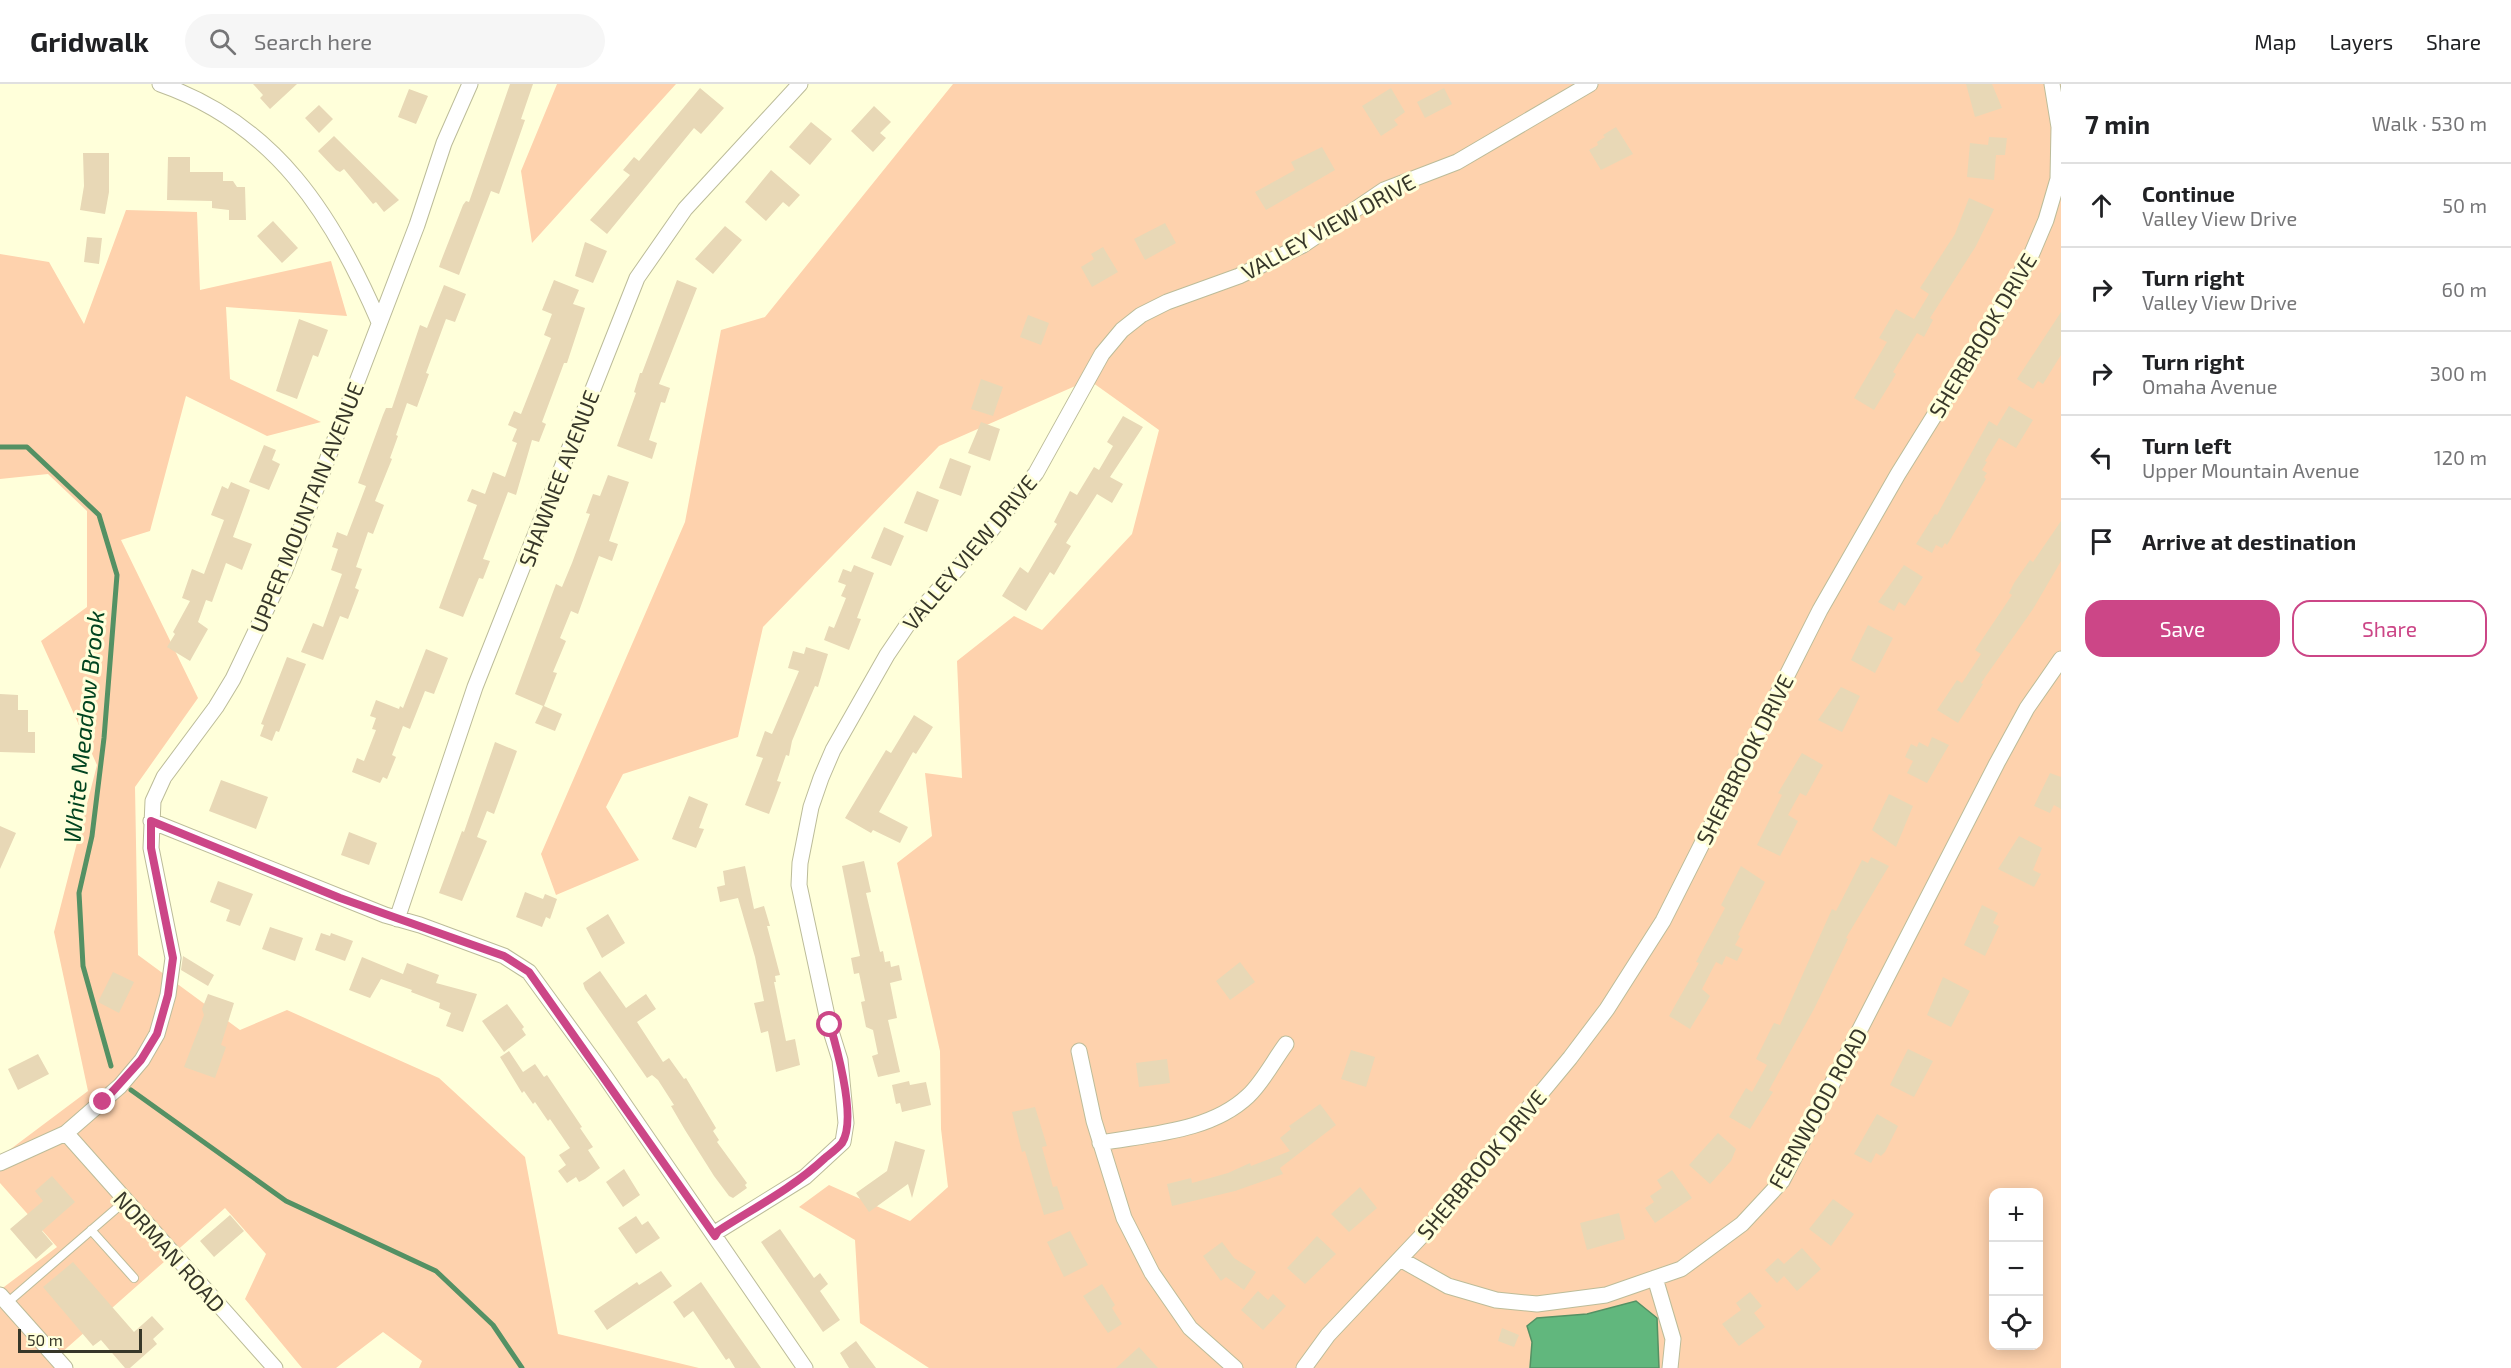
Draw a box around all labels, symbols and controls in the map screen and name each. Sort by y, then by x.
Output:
search box [185,14,605,68]
text: Gridwalk [30,24,149,58]
icon: search [206,25,239,58]
text: Search here [254,28,372,54]
text: Map [2254,29,2296,54]
text: Layers [2329,29,2393,54]
text: Share [2426,29,2481,54]
text: 7 min [2085,108,2150,139]
text: Walk · 530 m [2372,111,2487,135]
street label: VALLEY VIEW DRIVE [1237,168,1419,284]
text: Continue [2142,180,2235,206]
icon: ahead [2085,189,2118,222]
text: 50 m [2442,193,2487,217]
text: Valley View Drive [2142,206,2297,230]
street label: SHERBROOK DRIVE [1923,248,2041,422]
text: Turn right [2142,264,2244,290]
icon: right [2085,273,2118,306]
text: 60 m [2442,277,2487,301]
text: Valley View Drive [2142,290,2297,314]
text: Turn right [2142,348,2244,374]
icon: right [2085,357,2118,390]
text: 300 m [2430,361,2487,385]
text: Omaha Avenue [2142,374,2277,398]
street label: UPPER MOUNTAIN AVENUE [244,378,368,636]
street label: SHAWNEE AVENUE [512,386,604,570]
text: Turn left [2142,432,2231,458]
icon: left [2085,441,2118,474]
text: 120 m [2434,445,2487,469]
text: Upper Mountain Avenue [2142,458,2359,482]
street label: VALLEY VIEW DRIVE [897,469,1041,635]
icon: arrive [2085,525,2118,558]
text: Arrive at destination [2142,528,2356,554]
button: Save [2085,600,2280,657]
button: Share [2292,600,2487,657]
water label: White Meadow Brook [56,609,110,845]
street label: SHERBROOK DRIVE [1690,670,1798,848]
route start [816,1011,842,1037]
street label: FERNWOOD ROAD [1762,1023,1872,1193]
street label: SHERBROOK DRIVE [1411,1084,1551,1244]
route end [89,1088,115,1114]
street label: NORMAN ROAD [109,1185,231,1317]
map controls [1989,1188,2043,1350]
button: + [1989,1188,2043,1242]
button: − [1989,1242,2043,1296]
button: locate [1989,1296,2043,1350]
scale bar [18,1326,142,1354]
text: 50 m [27,1330,63,1349]

